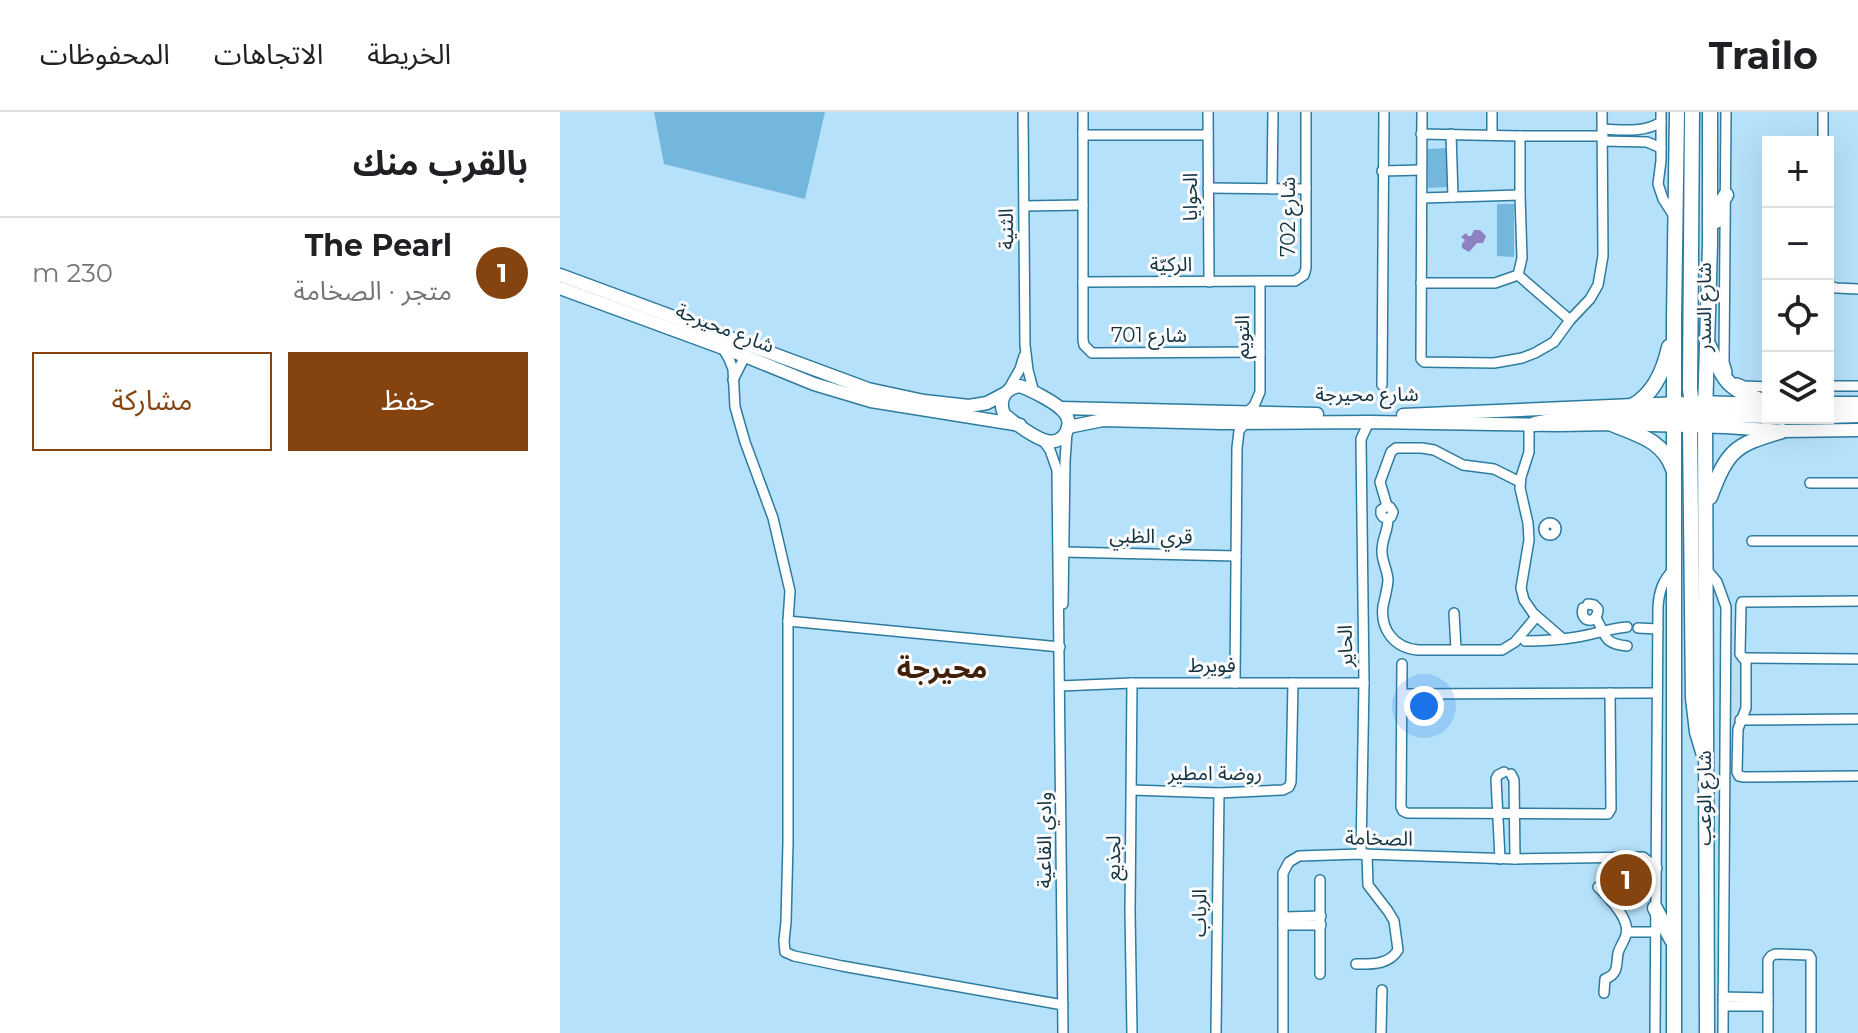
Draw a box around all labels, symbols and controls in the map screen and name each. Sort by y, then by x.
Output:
text: Trailo [1709,32,1818,79]
text: المحفوظات [40,37,170,71]
text: الاتجاهات [214,37,323,71]
text: الخريطة [367,37,451,71]
map controls [1762,136,1834,424]
button: + [1762,136,1834,208]
text: بالقرب منك [353,142,528,184]
street label: الحوايا [1178,173,1202,221]
street label: شارع 702 [1276,177,1303,257]
street label: الثنية [994,208,1018,250]
button: − [1762,208,1834,280]
text: The Pearl [305,227,452,264]
street label: الركيّة [1150,252,1192,276]
text: 230 m [32,257,113,289]
text: 1 [497,257,507,289]
street label: شارع السدر [1692,262,1719,353]
text: متجر · الصخامة [294,275,452,307]
button: locate [1762,280,1834,352]
street label: شارع محيرجة [671,298,778,361]
street label: التويم [1230,315,1257,359]
street label: شارع 701 [1111,323,1187,350]
button: مشاركة [32,352,272,451]
button: حفظ [288,352,528,451]
button: layers [1762,352,1834,424]
street label: شارع محيرجة [1315,382,1419,409]
street label: قري الظبي [1109,523,1193,552]
street label: الحاير [1333,625,1357,668]
district label: محيرجة [897,651,987,685]
street label: فويرط [1188,653,1236,677]
your location [1404,686,1444,726]
street label: شارع الوعب [1692,750,1719,846]
street label: روضة امطير [1167,761,1262,785]
street label: وادي القاعية [1032,792,1060,888]
street label: الصخامة [1345,825,1413,851]
street label: لجذيع [1101,835,1128,881]
pin: 1 [1600,850,1652,910]
street label: الرباب [1187,889,1211,937]

